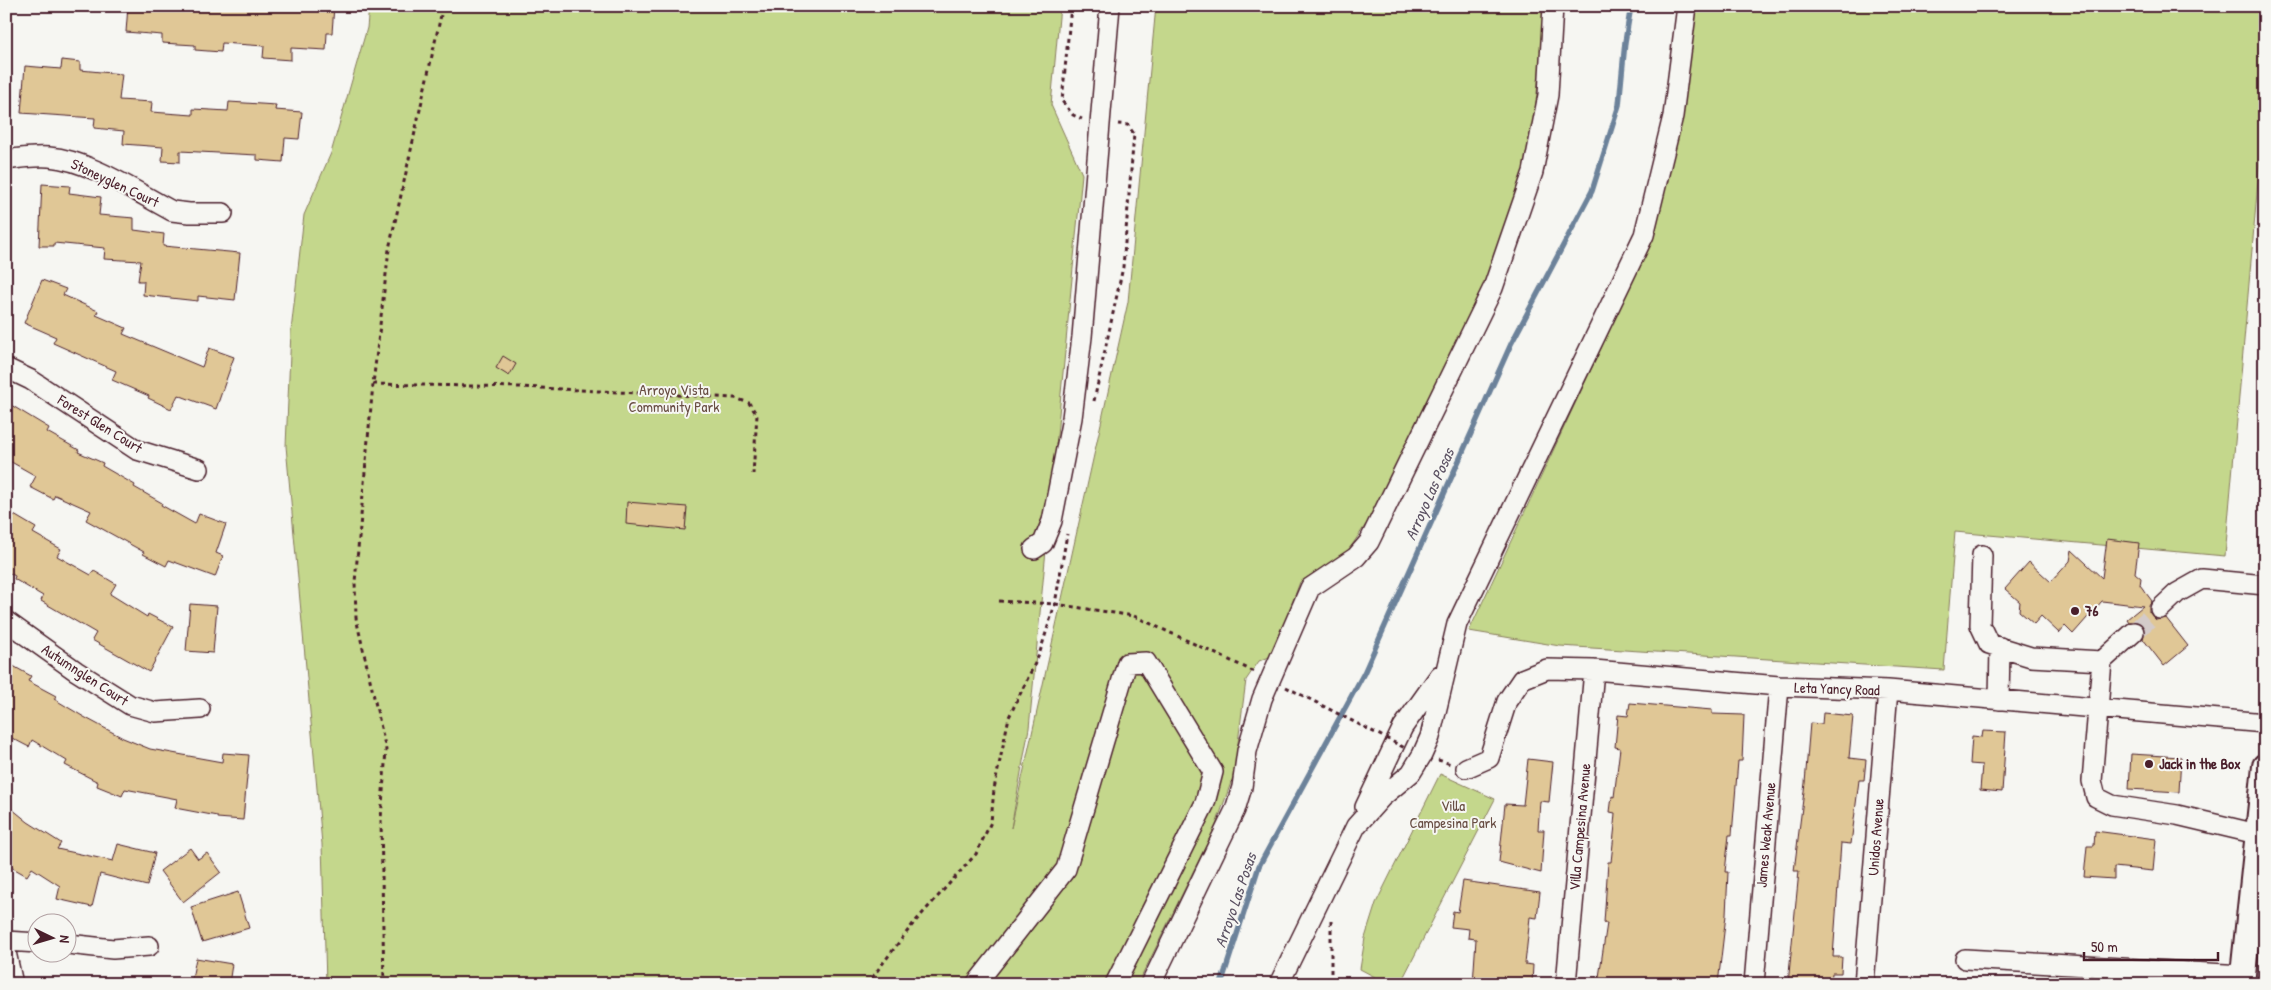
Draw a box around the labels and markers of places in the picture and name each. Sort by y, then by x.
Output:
place label: 76 [2084,600,2098,621]
marker: 76 [2069,605,2081,617]
place label: Jack in the Box [2159,753,2241,774]
marker: Jack in the Box [2143,758,2155,770]

